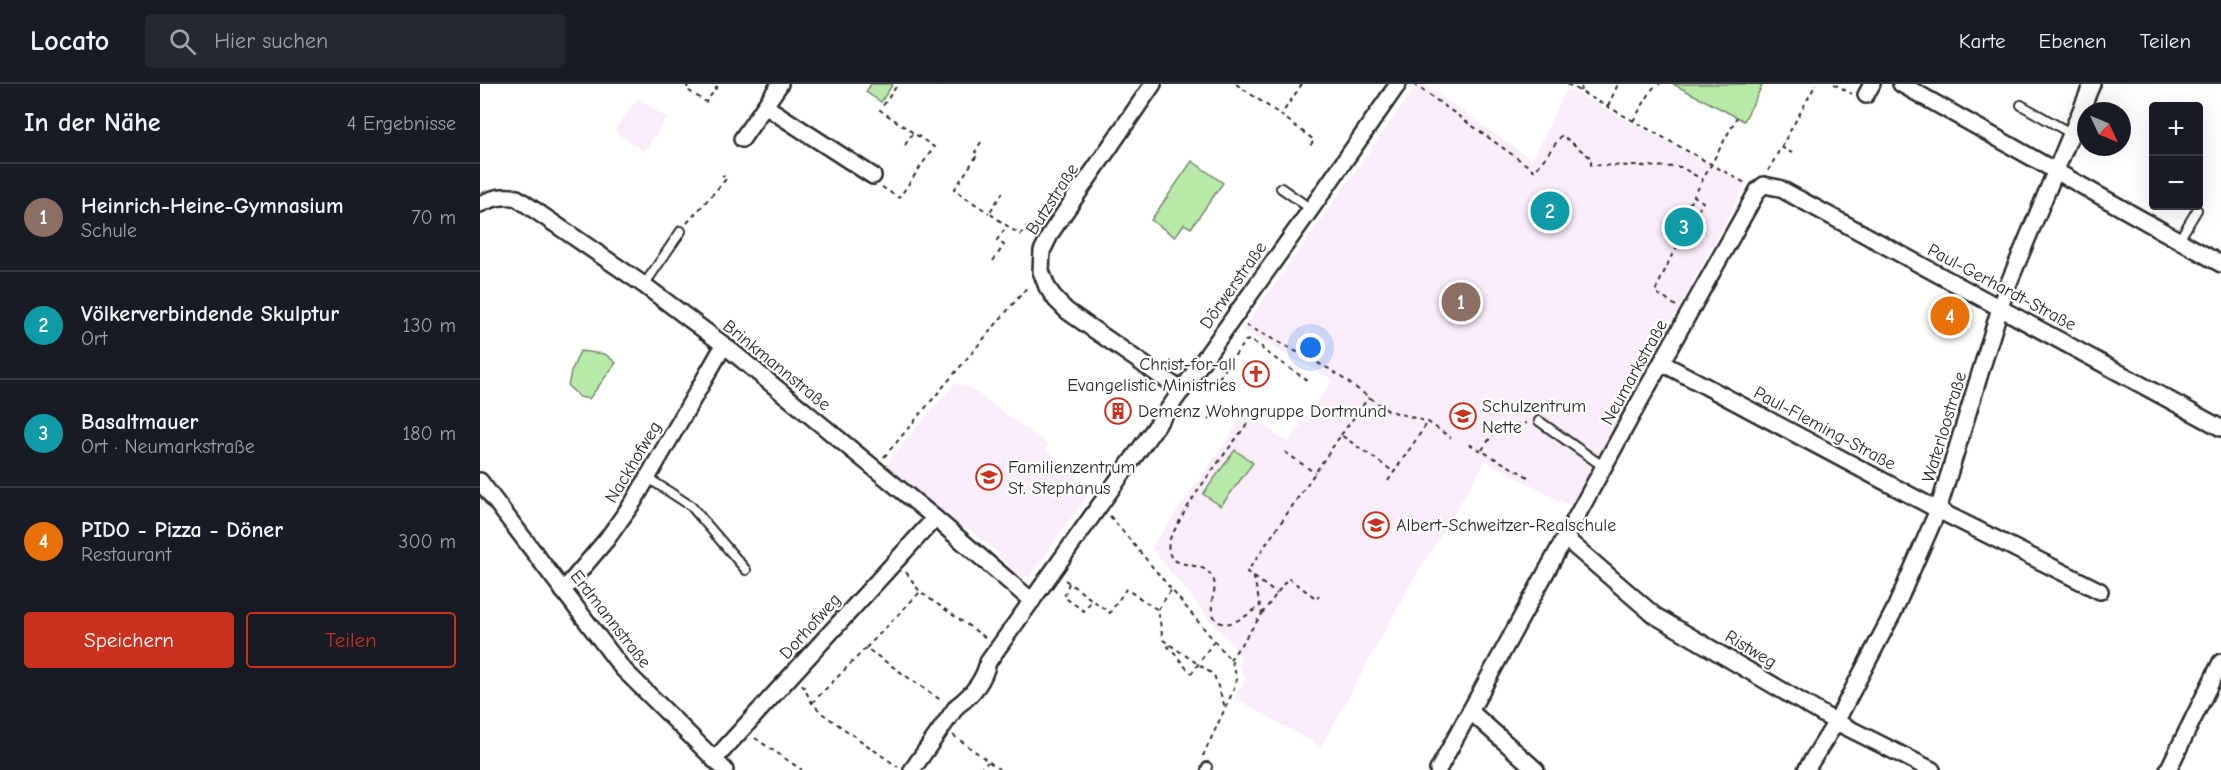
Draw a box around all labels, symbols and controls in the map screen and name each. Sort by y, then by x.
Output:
search box [145,14,565,68]
text: Locato [30,25,109,57]
icon: search [166,25,199,58]
text: Hier suchen [214,28,328,54]
text: Karte [1959,29,2006,53]
text: Ebenen [2039,29,2107,53]
text: Teilen [2140,29,2191,53]
north arrow [2077,102,2131,156]
map controls [2149,102,2203,210]
button: + [2149,102,2203,156]
text: In der Nähe [24,108,161,138]
text: 4 Ergebnisse [347,112,456,135]
button: − [2149,156,2203,210]
street label: Butzstraße [1022,160,1083,239]
pin: 2 [1530,188,1570,234]
text: Heinrich-Heine-Gymnasium [81,193,343,219]
pin: 3 [1664,204,1704,250]
text: 1 [40,206,47,229]
text: 70 m [411,206,456,229]
text: Schule [81,219,137,242]
street label: Dörwerstraße [1196,238,1271,333]
street label: Paul-Gerhardt-Straße [1924,239,2080,335]
pin: 1 [1442,280,1480,324]
pin: 4 [1930,294,1970,338]
text: Völkerverbindende Skulptur [81,301,339,327]
text: 2 [39,314,48,337]
text: 130 m [403,314,456,337]
street label: Brinkmannstraße [719,316,835,415]
street label: Neumarkstraße [1597,316,1672,429]
text: Ort [81,327,108,350]
your location [1296,333,1325,362]
place label: Christ-for-all Evangelistic Ministries [1067,354,1236,396]
church icon: Christ-for-all Evangelistic Ministries [1241,359,1271,389]
street label: Waterloostraße [1918,369,1971,485]
street label: Paul-Fleming-Straße [1750,382,1899,475]
building icon: Demenz Wohngruppe Dortmund [1103,396,1133,426]
place label: Schulzentrum Nette [1482,396,1586,438]
place label: Demenz Wohngruppe Dortmund [1138,401,1387,422]
school or university icon: Schulzentrum Nette [1448,401,1478,431]
text: Basaltmauer [81,409,198,435]
street label: Nackhofweg [601,418,666,507]
text: 3 [39,422,48,445]
text: 180 m [402,422,456,445]
text: Ort · Neumarkstraße [81,435,255,458]
place label: Familienzentrum St. Stephanus [1008,457,1135,499]
school or university icon: Familienzentrum St. Stephanus [974,462,1004,492]
school or university icon: Albert-Schweitzer-Realschule [1361,510,1391,540]
place label: Albert-Schweitzer-Realschule [1396,515,1616,536]
text: PIDO - Pizza - Döner [81,517,283,543]
text: 4 [39,530,48,553]
text: 300 m [398,530,456,553]
text: Restaurant [81,543,171,566]
street label: Erdmannstraße [566,566,655,672]
street label: Dorhofweg [775,589,845,663]
button: Speichern [24,612,234,668]
button: Teilen [246,612,456,668]
street label: Ristweg [1721,626,1780,673]

